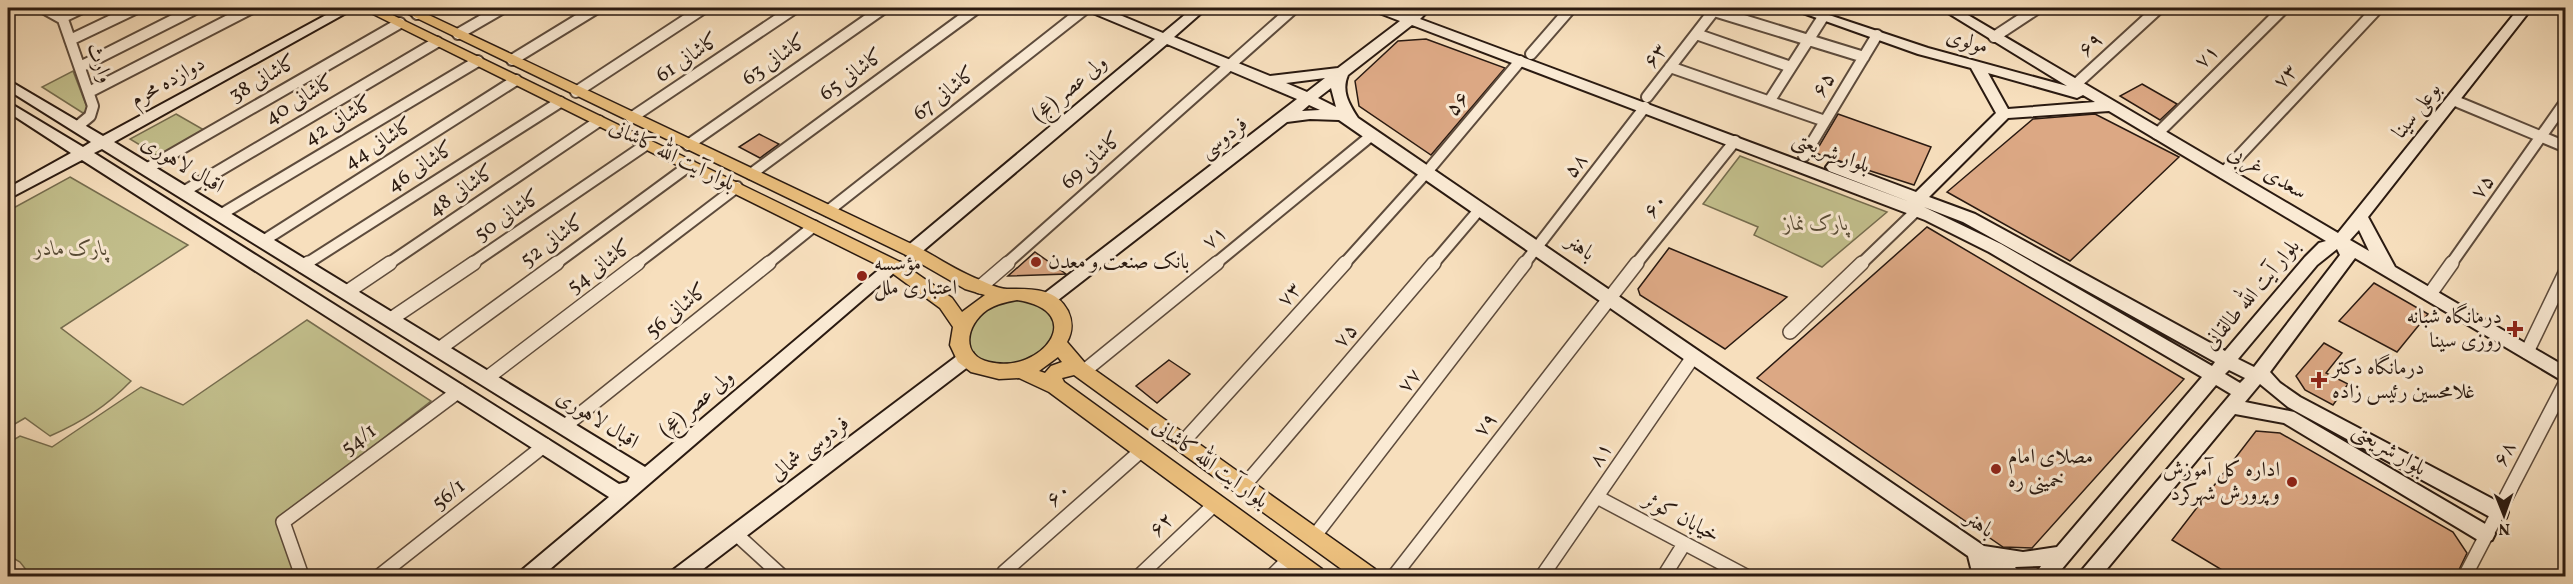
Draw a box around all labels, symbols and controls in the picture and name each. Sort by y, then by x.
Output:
street label: مولوی [1943,22,1991,62]
street label: کاشانی 61 [650,26,726,90]
street label: ۶۹ [2072,26,2110,64]
street label: کاشانی 63 [736,27,814,93]
street label: ۶۳ [1637,37,1675,75]
street label: ۷۱ [2188,38,2226,76]
street label: وارث [78,39,120,87]
street label: کاشانی 65 [814,42,890,108]
street label: کاشانی 38 [224,48,302,110]
street label: ولی عصر (عج) [1026,49,1115,131]
street label: دوازده محرم [125,50,212,116]
street label: ۷۳ [2267,58,2305,96]
street label: کاشانی 67 [907,60,983,128]
street label: ۶۵ [1805,67,1843,103]
street label: کاشانی 40 [259,68,341,132]
street label: بوعلی سینا [2386,77,2448,145]
street label: ۵۶ [1439,85,1477,123]
street label: کاشانی 42 [299,89,379,153]
street label: بلوار آیت الله کاشانی [604,109,742,199]
street label: فردوسی [1194,110,1254,166]
street label: کاشانی 44 [338,111,420,177]
street label: کاشانی 69 [1055,125,1129,197]
street label: بلوار شریعتی [1788,125,1874,181]
street label: اقبال لاهوری [135,129,229,201]
street label: کاشانی 46 [381,134,461,200]
street label: سعدی غربی [2222,139,2312,207]
street label: ۵۸ [1557,147,1595,185]
street label: کاشانی 48 [423,158,501,224]
street label: ۷۵ [2464,169,2502,205]
street label: کاشانی 50 [469,183,547,249]
street label: ۶۰ [1637,187,1675,225]
street label: کاشانی 52 [515,208,591,274]
park label: پارک نماز [1781,210,1851,239]
street label: ۷۱ [1196,219,1234,257]
street label: باهنر [1558,226,1601,268]
street label: بلوار آیت الله طالقانی [2194,231,2307,357]
street label: کاشانی 54 [561,233,639,301]
park label: پارک مادر [32,235,110,264]
place label: بانک صنعت و معدن [1048,248,1189,277]
place label: مؤسسه اعتباری ملل [874,250,957,303]
marker: بانک صنعت و معدن [1029,255,1043,269]
marker: مؤسسه اعتباری ملل [855,269,869,283]
street label: ۷۳ [1271,276,1309,314]
street label: کاشانی 56 [639,277,715,345]
place label: درمانگاه شبانه روزی سینا [2406,303,2502,356]
street label: ۷۵ [1327,317,1365,355]
marker: درمانگاه شبانه روزی سینا [2506,320,2524,338]
place label: درمانگاه دکتر غلامحسین رئیس زاده [2330,354,2475,407]
street label: ۷۷ [1391,362,1429,400]
street label: ولی عصر (عج) [653,363,742,446]
marker: درمانگاه دکتر غلامحسین رئیس زاده [2310,371,2328,389]
street label: اقبال لاهوری [550,383,644,457]
street label: ۷۹ [1467,406,1505,444]
street label: بلوار آیت الله کاشانی [1146,409,1276,516]
street label: فردوسی شمالی [764,410,856,488]
street label: 54/1 [335,417,383,463]
street label: بلوار شریعتی [2347,417,2431,483]
street label: ۶۸ [2487,436,2523,472]
street label: ۸۱ [1582,437,1620,473]
place label: مصلای امام خمینی ره [2008,443,2093,496]
place label: اداره کل آموزش و پرورش شهرکرد [2163,456,2280,509]
marker: مصلای امام خمینی ره [1989,462,2003,476]
street label: 56/1 [426,472,472,518]
marker: اداره کل آموزش و پرورش شهرکرد [2285,475,2299,489]
street label: ۶۰ [1040,476,1078,514]
street label: خیابان کوثر [1636,485,1724,550]
north arrow [2474,485,2534,545]
street label: باهنر [1957,504,1999,545]
street label: ۶۲ [1143,506,1181,544]
text: N [2498,517,2510,539]

